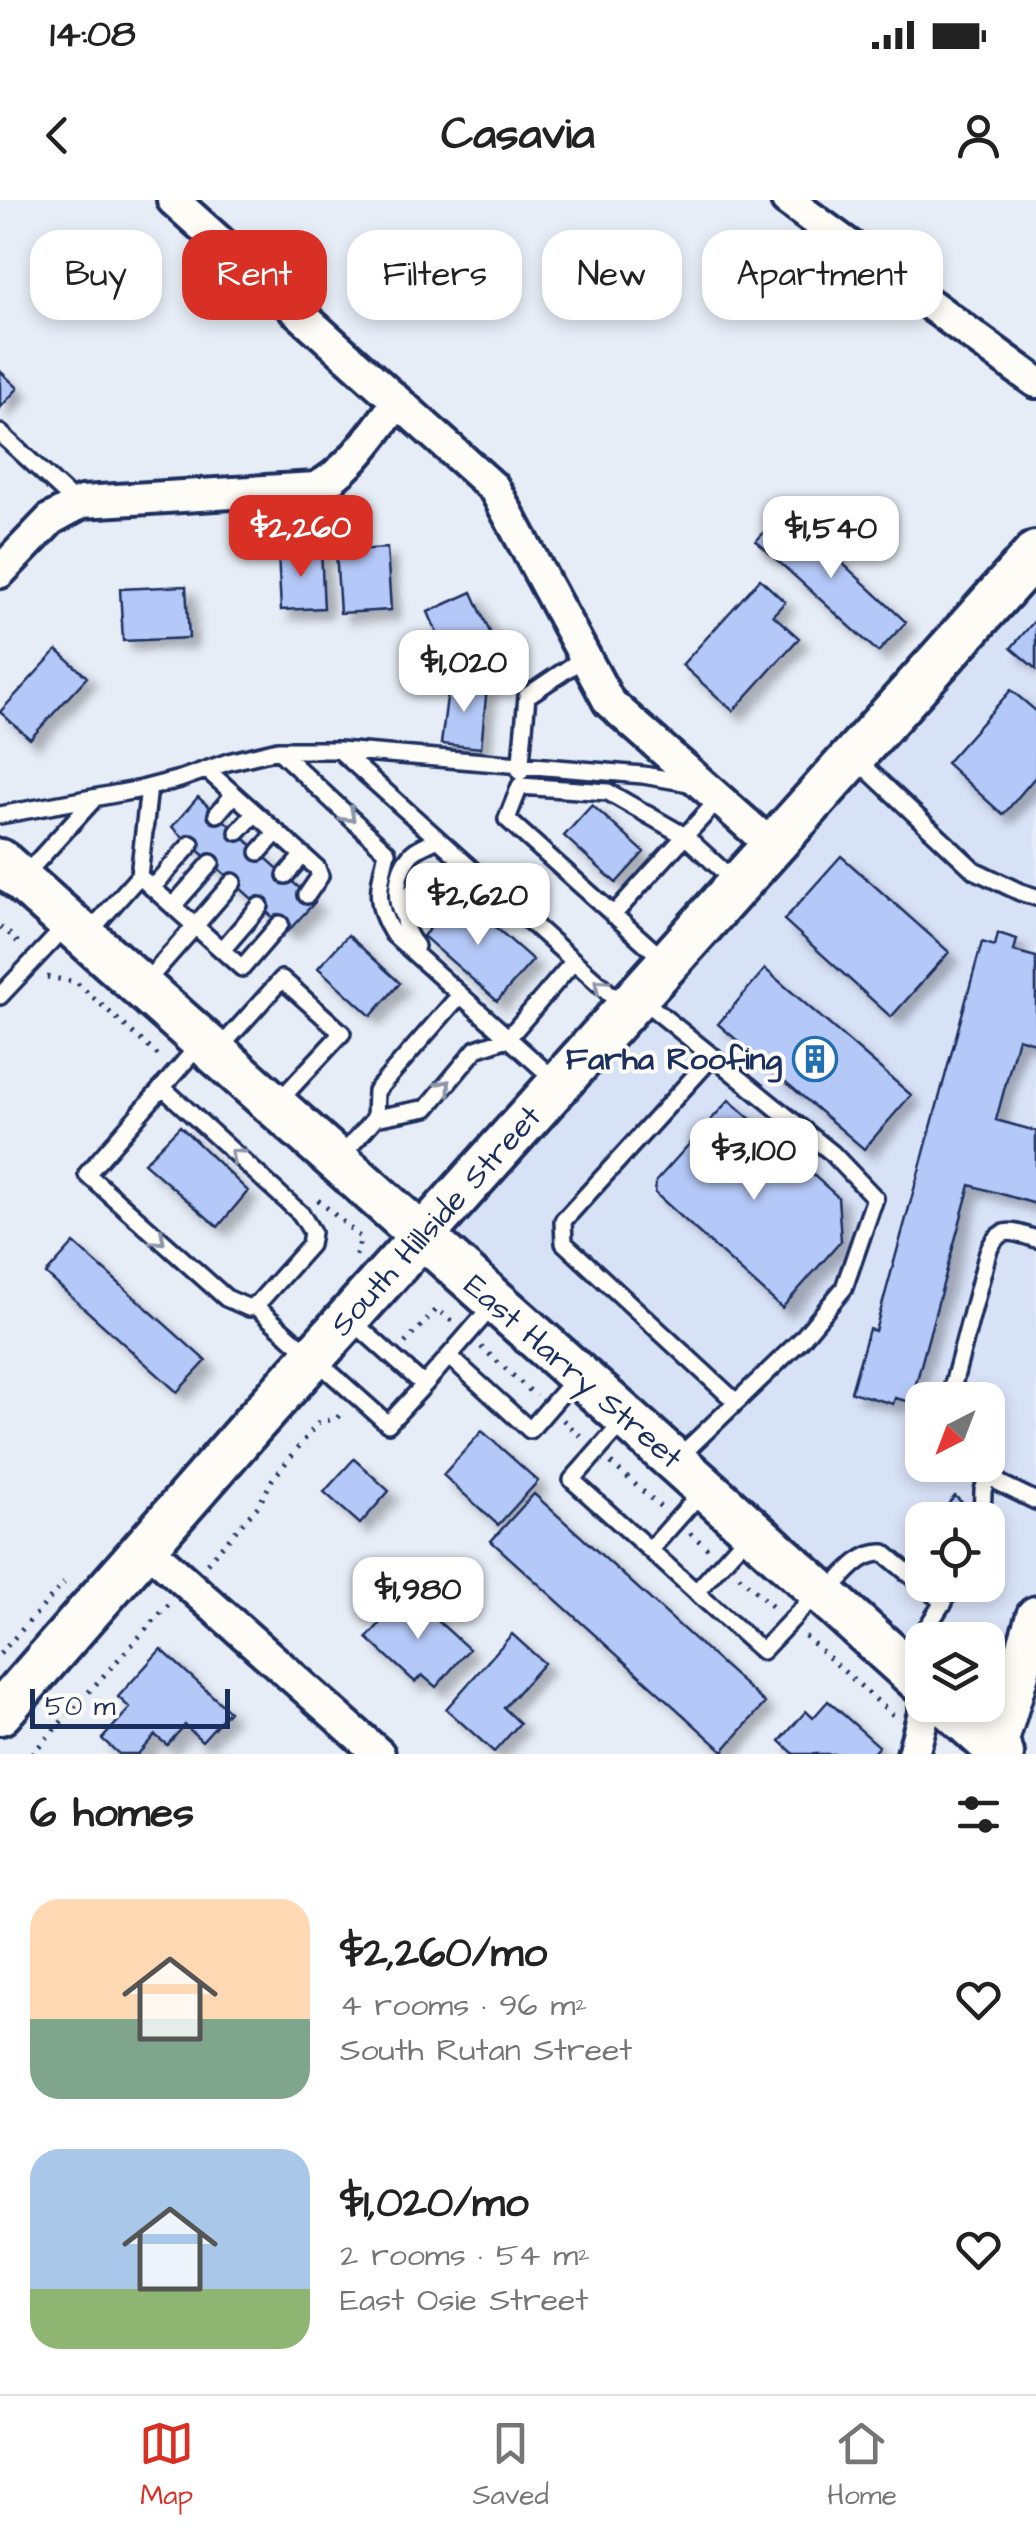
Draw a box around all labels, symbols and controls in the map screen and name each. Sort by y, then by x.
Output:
text: 14:08 [50,9,136,61]
text: Casavia [441,104,595,166]
icon: back [30,108,85,163]
icon: person [951,108,1006,163]
chip: Buy [30,230,162,320]
chip: Rent [182,230,327,320]
chip: Filters [347,230,522,320]
chip: New [542,230,682,320]
chip: Apartment [702,230,943,320]
pin: $2,260 [220,495,382,580]
pin: $1,540 [750,496,912,581]
text: $2,260 [251,505,351,550]
text: $1,540 [785,506,877,551]
pin: $1,020 [383,630,545,715]
text: $1,020 [421,640,507,685]
one-way arrow [337,804,356,822]
pin: $2,620 [397,863,559,948]
text: $2,620 [428,873,528,918]
one-way arrow [593,978,612,996]
building icon: Farha Roofing [792,1036,838,1082]
place label: Farha Roofing [566,1037,783,1083]
one-way arrow [433,1080,451,1098]
street label: South Hillside Street [320,1096,552,1346]
pin: $3,100 [673,1118,835,1203]
text: $3,100 [712,1128,796,1173]
one-way arrow [229,1149,248,1167]
one-way arrow [147,1227,166,1245]
street label: East Harry Street [454,1264,692,1480]
north arrow [905,1382,1005,1482]
map controls [905,1382,1005,1722]
button: locate [905,1502,1005,1602]
pin: $1,980 [337,1557,499,1642]
text: $1,980 [375,1567,461,1612]
button: layers [905,1622,1005,1722]
scale bar [30,1684,230,1728]
text: 50 m [45,1687,116,1726]
text: 6 homes [30,1785,194,1843]
icon: filters [951,1787,1006,1842]
text: $2,260/mo [340,1925,547,1983]
icon: home [110,1939,230,2059]
icon: heart [951,1972,1006,2027]
text: 4 rooms · 96 m² [340,1983,587,2028]
text: South Rutan Street [340,2028,632,2073]
text: $1,020/mo [340,2175,529,2233]
icon: home [110,2189,230,2309]
icon: heart [951,2222,1006,2277]
text: 2 rooms · 54 m² [340,2233,590,2278]
text: East Osie Street [340,2278,588,2323]
tab: Map [139,2416,194,2515]
tab: Saved [473,2416,549,2515]
tab: Home [827,2416,897,2515]

